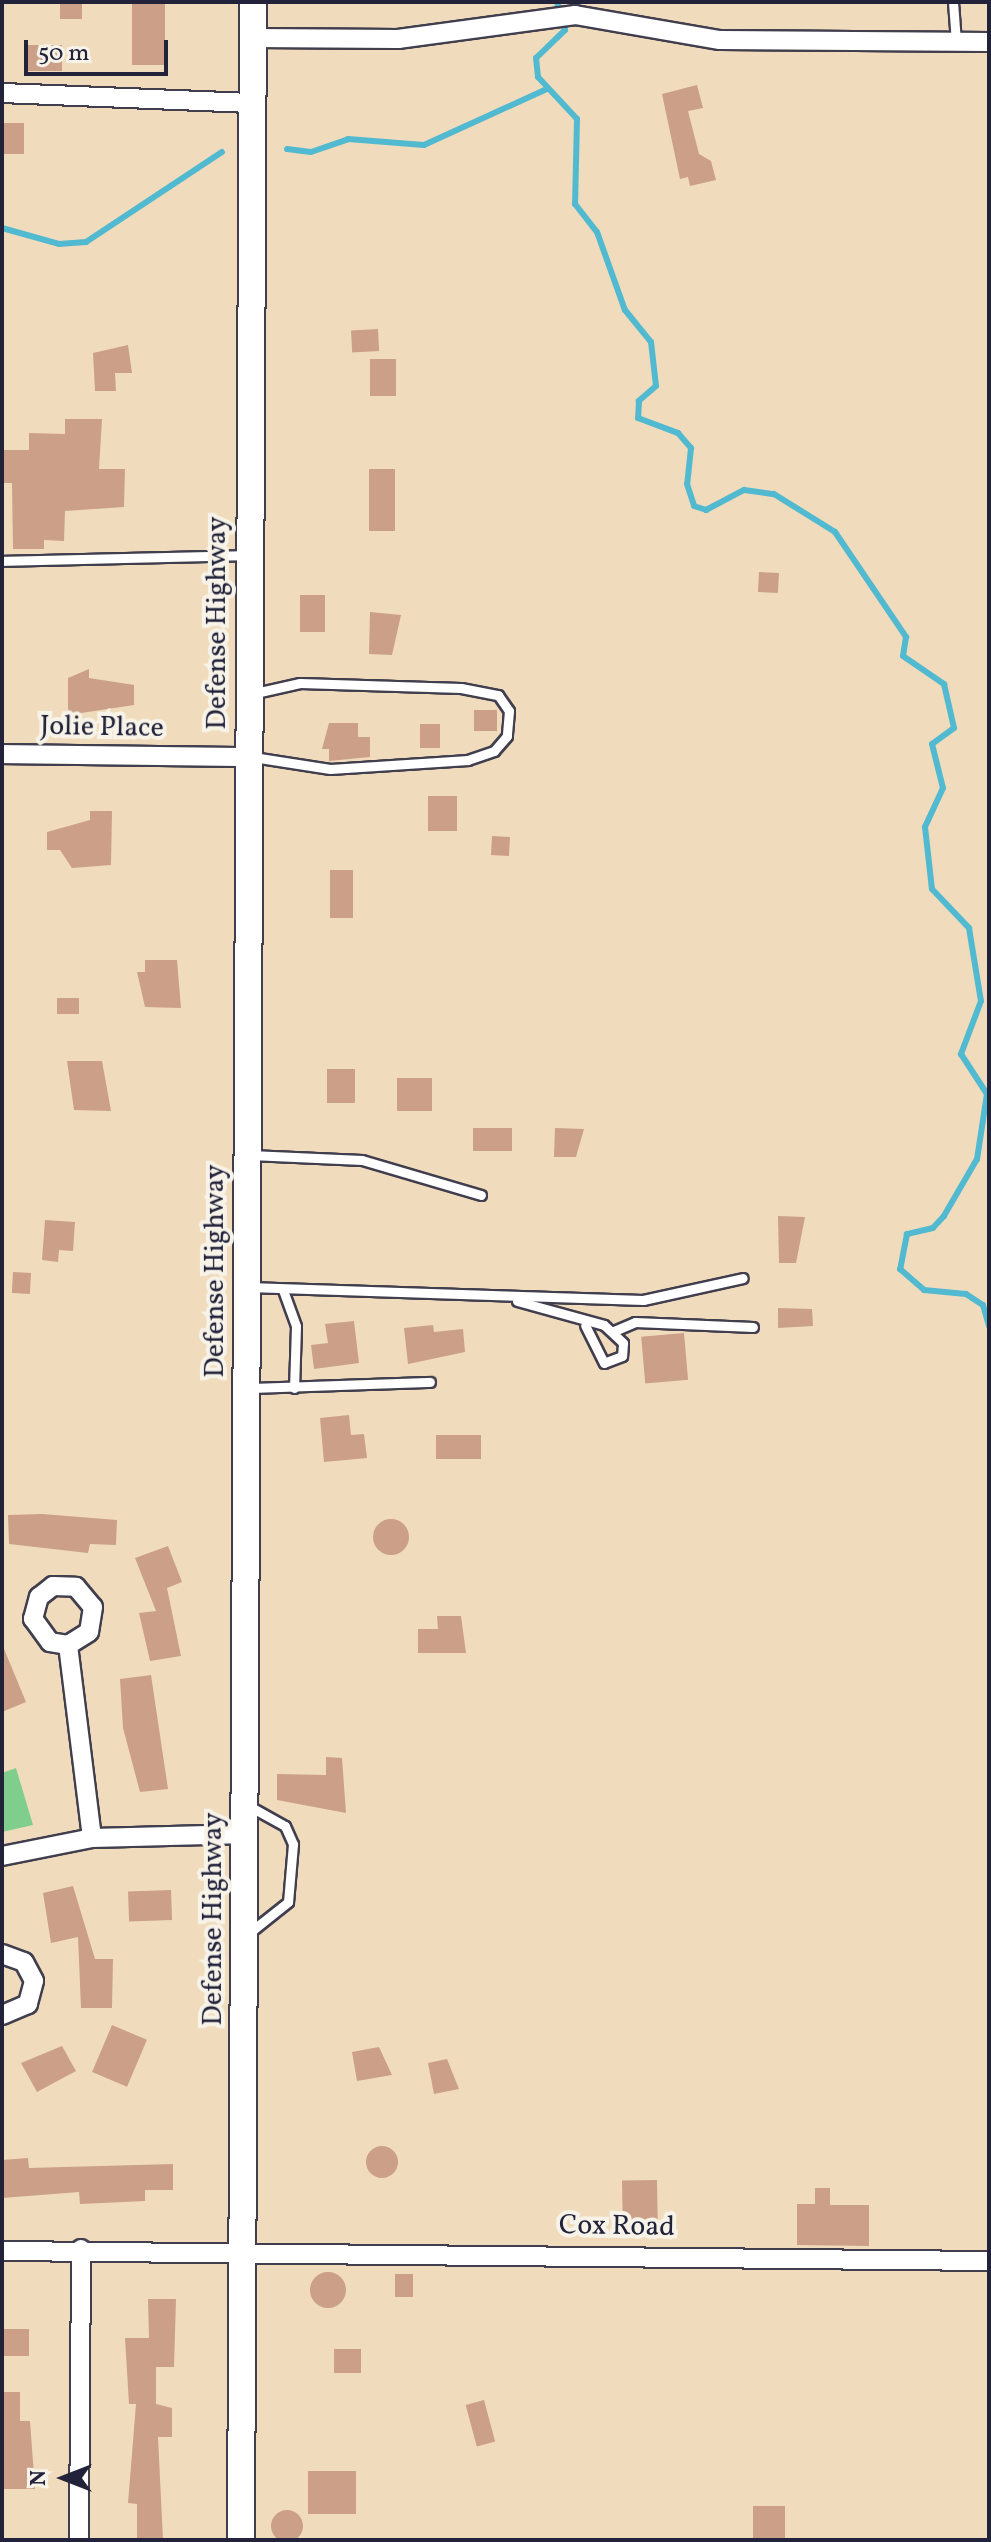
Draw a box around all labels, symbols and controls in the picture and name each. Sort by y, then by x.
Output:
scale bar [28,24,172,74]
text: 50 m [38,37,90,71]
street label: Defense Highway [201,516,235,730]
street label: Jolie Place [40,710,164,746]
street label: Defense Highway [199,1164,233,1378]
street label: Defense Highway [197,1812,231,2026]
street label: Cox Road [559,2209,675,2245]
north arrow [24,2438,104,2518]
text: N [24,2470,55,2486]

